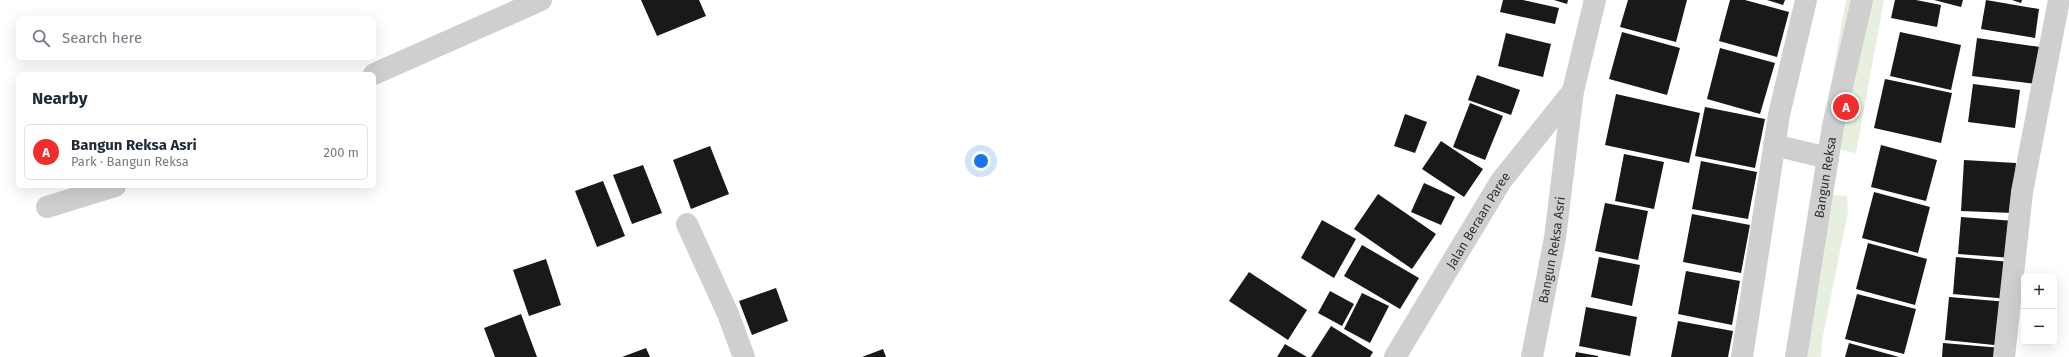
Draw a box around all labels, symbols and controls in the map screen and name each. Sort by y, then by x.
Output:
search box [16,16,376,60]
icon: search [30,27,52,49]
text: Search here [62,29,142,47]
text: Nearby [32,88,87,109]
pin: A [1833,92,1859,122]
street label: Bangun Reksa [1811,135,1839,219]
text: Bangun Reksa Asri [71,136,197,154]
text: A [42,145,50,160]
text: 200 m [323,145,359,160]
your location [971,151,991,171]
text: Park · Bangun Reksa [71,154,189,169]
street label: Jalan Beraan Paree [1443,169,1513,271]
street label: Bangun Reksa Asri [1535,196,1568,304]
map controls [2021,273,2057,345]
button: + [2021,273,2057,309]
button: − [2021,309,2057,345]

